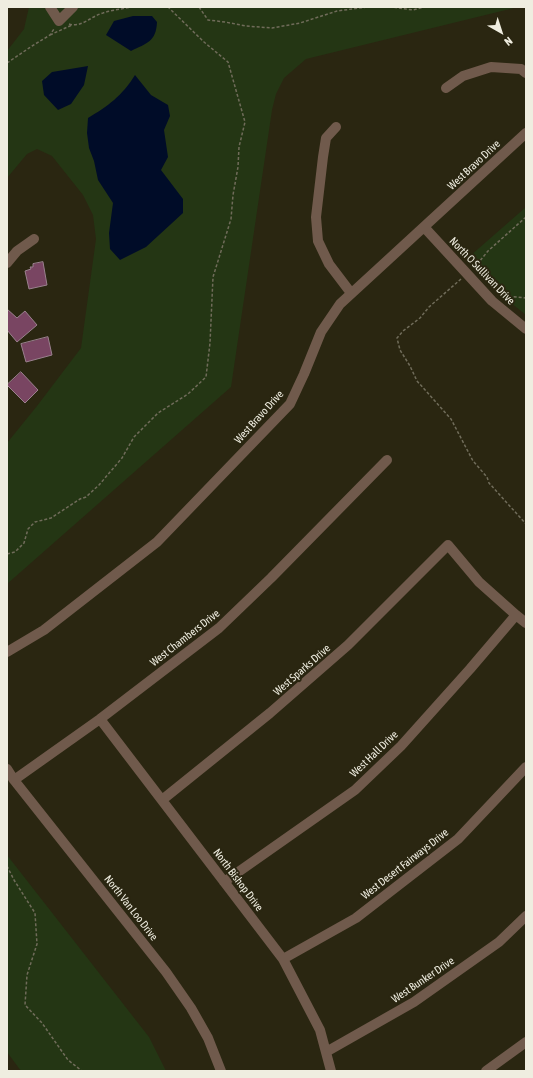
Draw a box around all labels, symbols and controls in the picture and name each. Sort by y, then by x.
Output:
north arrow [481,12,521,52]
text: N [502,35,515,48]
street label: West Bravo Drive [445,137,503,193]
street label: North O Sullivan Drive [446,234,518,308]
street label: West Bravo Drive [232,388,286,446]
street label: West Chambers Drive [148,607,222,669]
street label: West Sparks Drive [271,642,333,698]
street label: West Hall Drive [347,728,401,780]
street label: West Desert Fairways Drive [359,826,451,902]
street label: North Bishop Drive [210,846,266,914]
street label: North Van Loo Drive [101,873,161,943]
street label: West Bunker Drive [389,954,457,1006]

